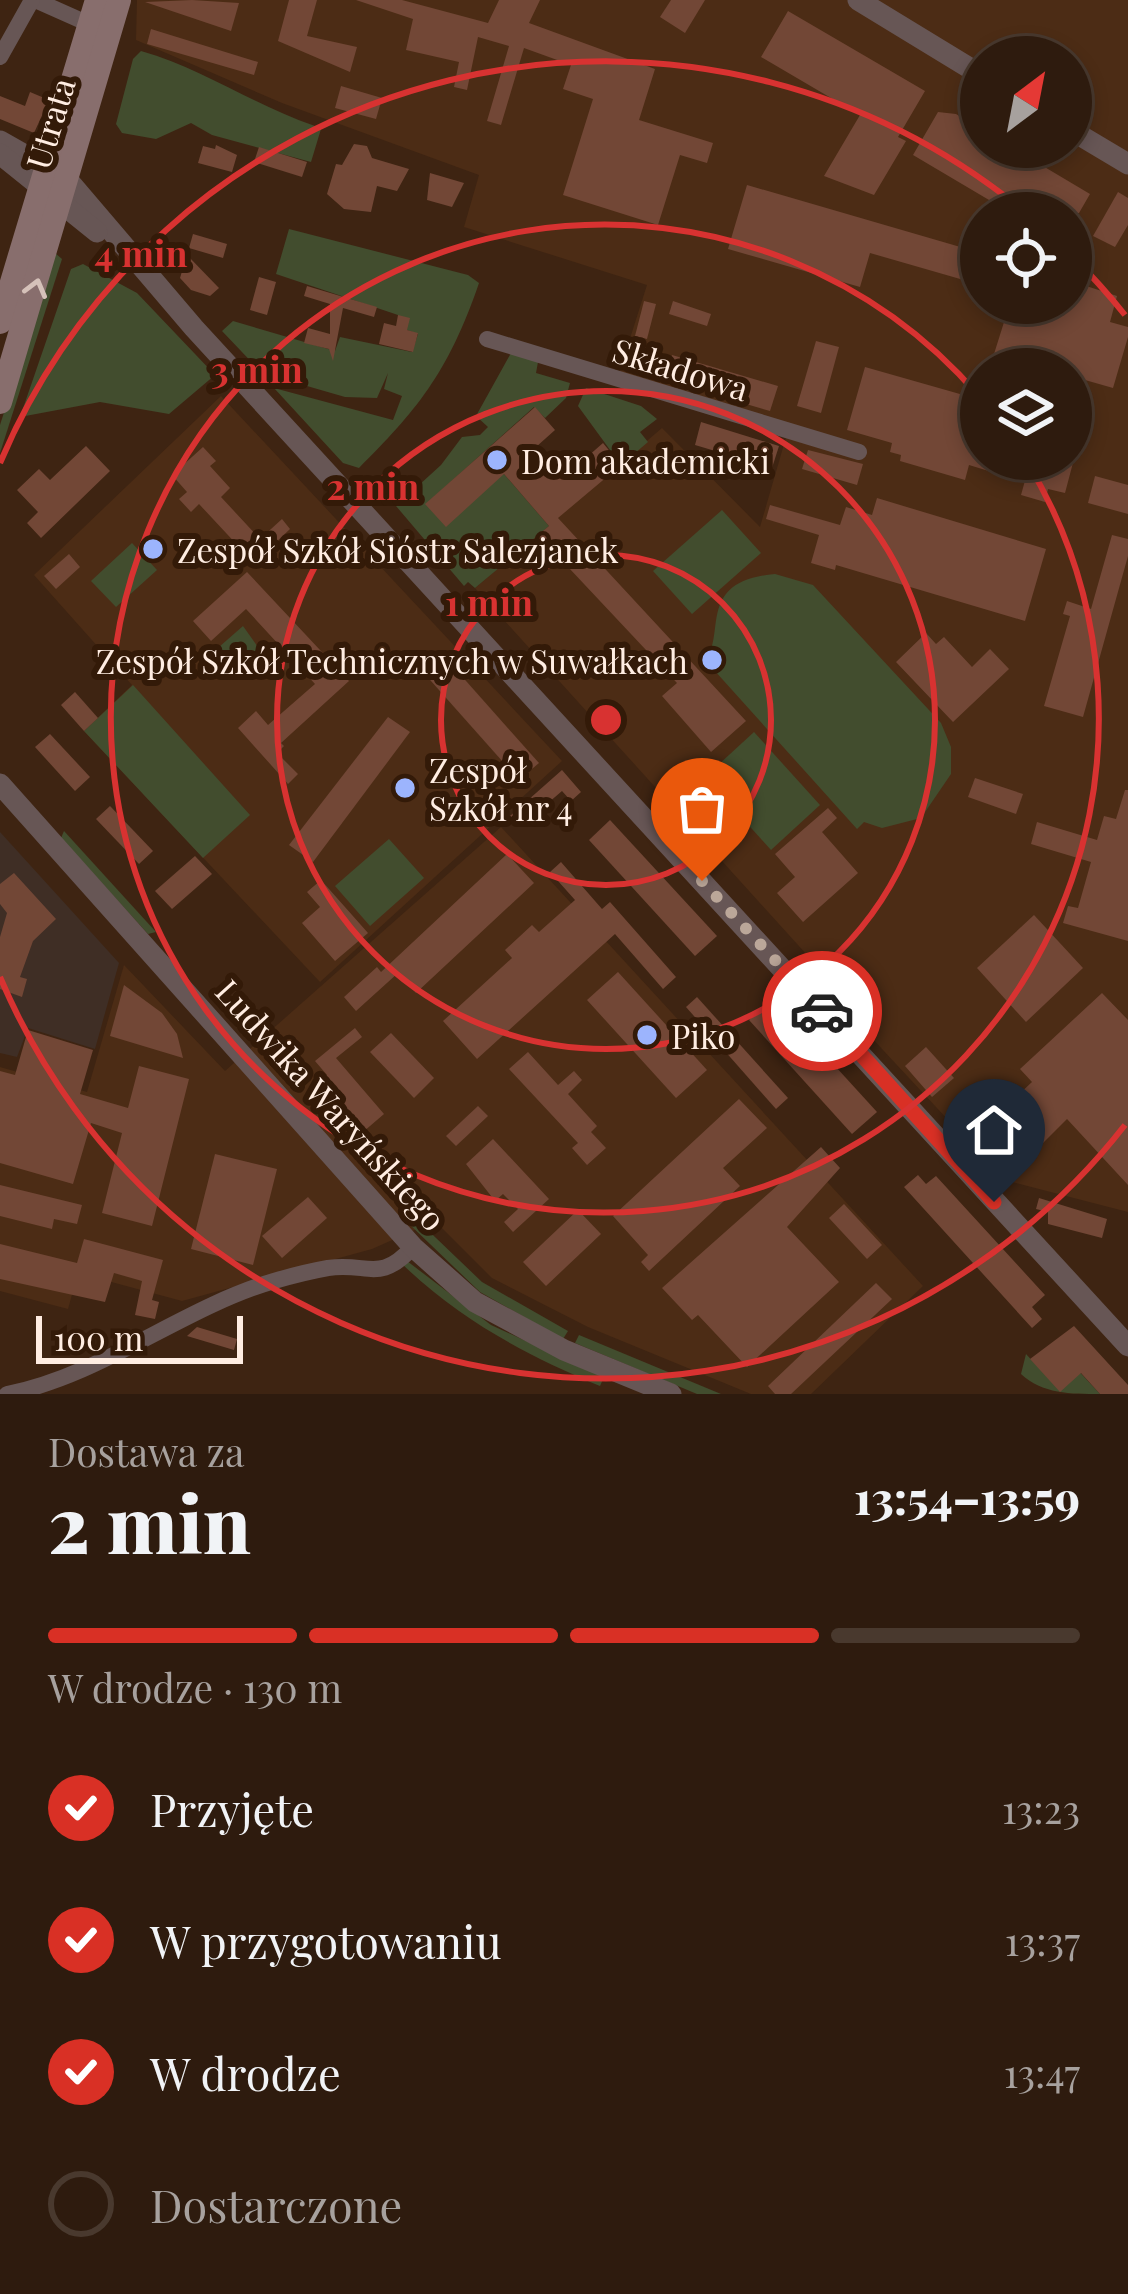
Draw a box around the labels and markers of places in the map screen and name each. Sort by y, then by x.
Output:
place label: Dom akademicki [521,438,770,482]
marker: Dom akademicki [484,447,510,473]
place label: Zespół Szkół Sióstr Salezjanek [177,527,618,571]
marker: Zespół Szkół Sióstr Salezjanek [140,536,166,562]
place label: Zespół Szkół Technicznych w Suwałkach [96,638,688,682]
marker: Zespół Szkół Technicznych w Suwałkach [699,647,725,673]
centre of rings [585,699,627,741]
place label: Zespół Szkół nr 4 [429,747,573,829]
pin [651,758,753,881]
marker: Zespół Szkół nr 4 [392,775,418,801]
place label: Piko [671,1013,735,1057]
marker: Piko [634,1022,660,1048]
pin [943,1079,1045,1202]

